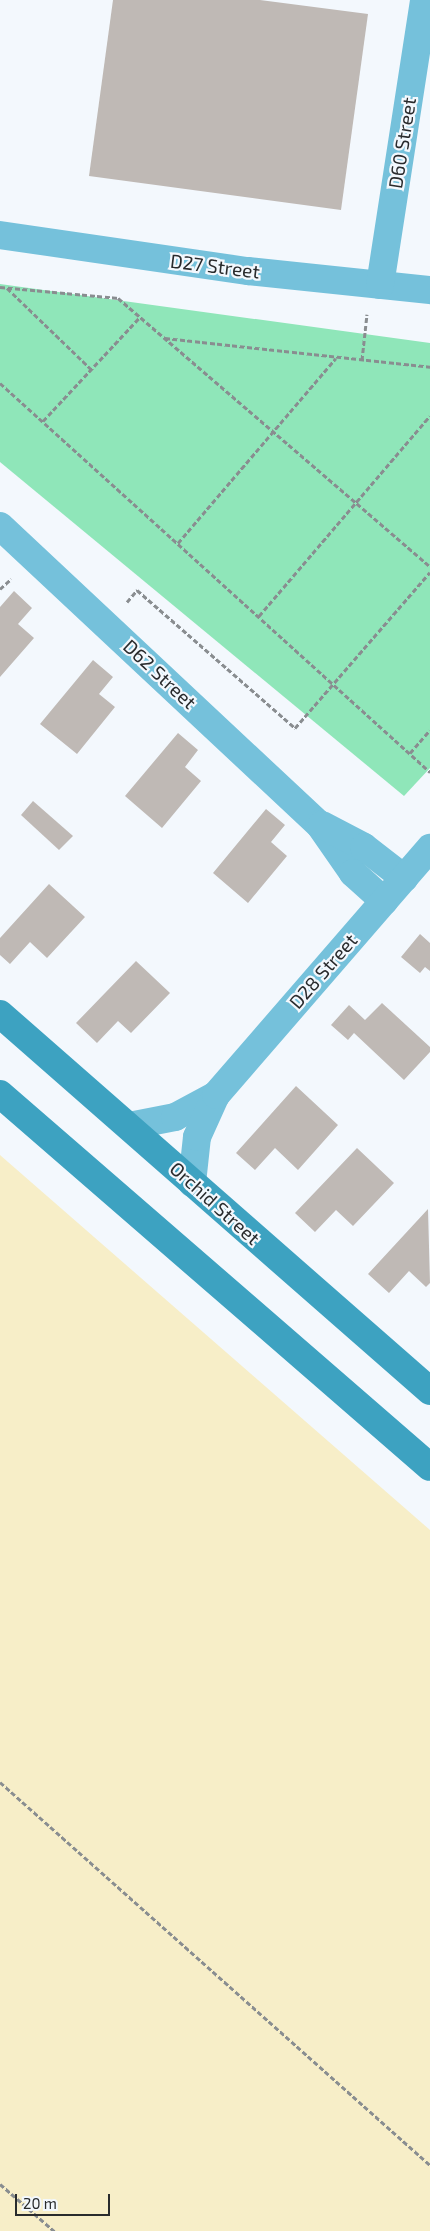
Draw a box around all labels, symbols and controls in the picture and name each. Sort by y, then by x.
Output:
street label: D60 Street [384,96,420,190]
street label: D27 Street [169,249,261,283]
street label: D62 Street [119,635,201,713]
street label: D28 Street [284,929,362,1013]
street label: Orchid Street [165,1157,265,1249]
scale bar [18,2184,112,2216]
text: 20 m [23,2194,57,2212]

